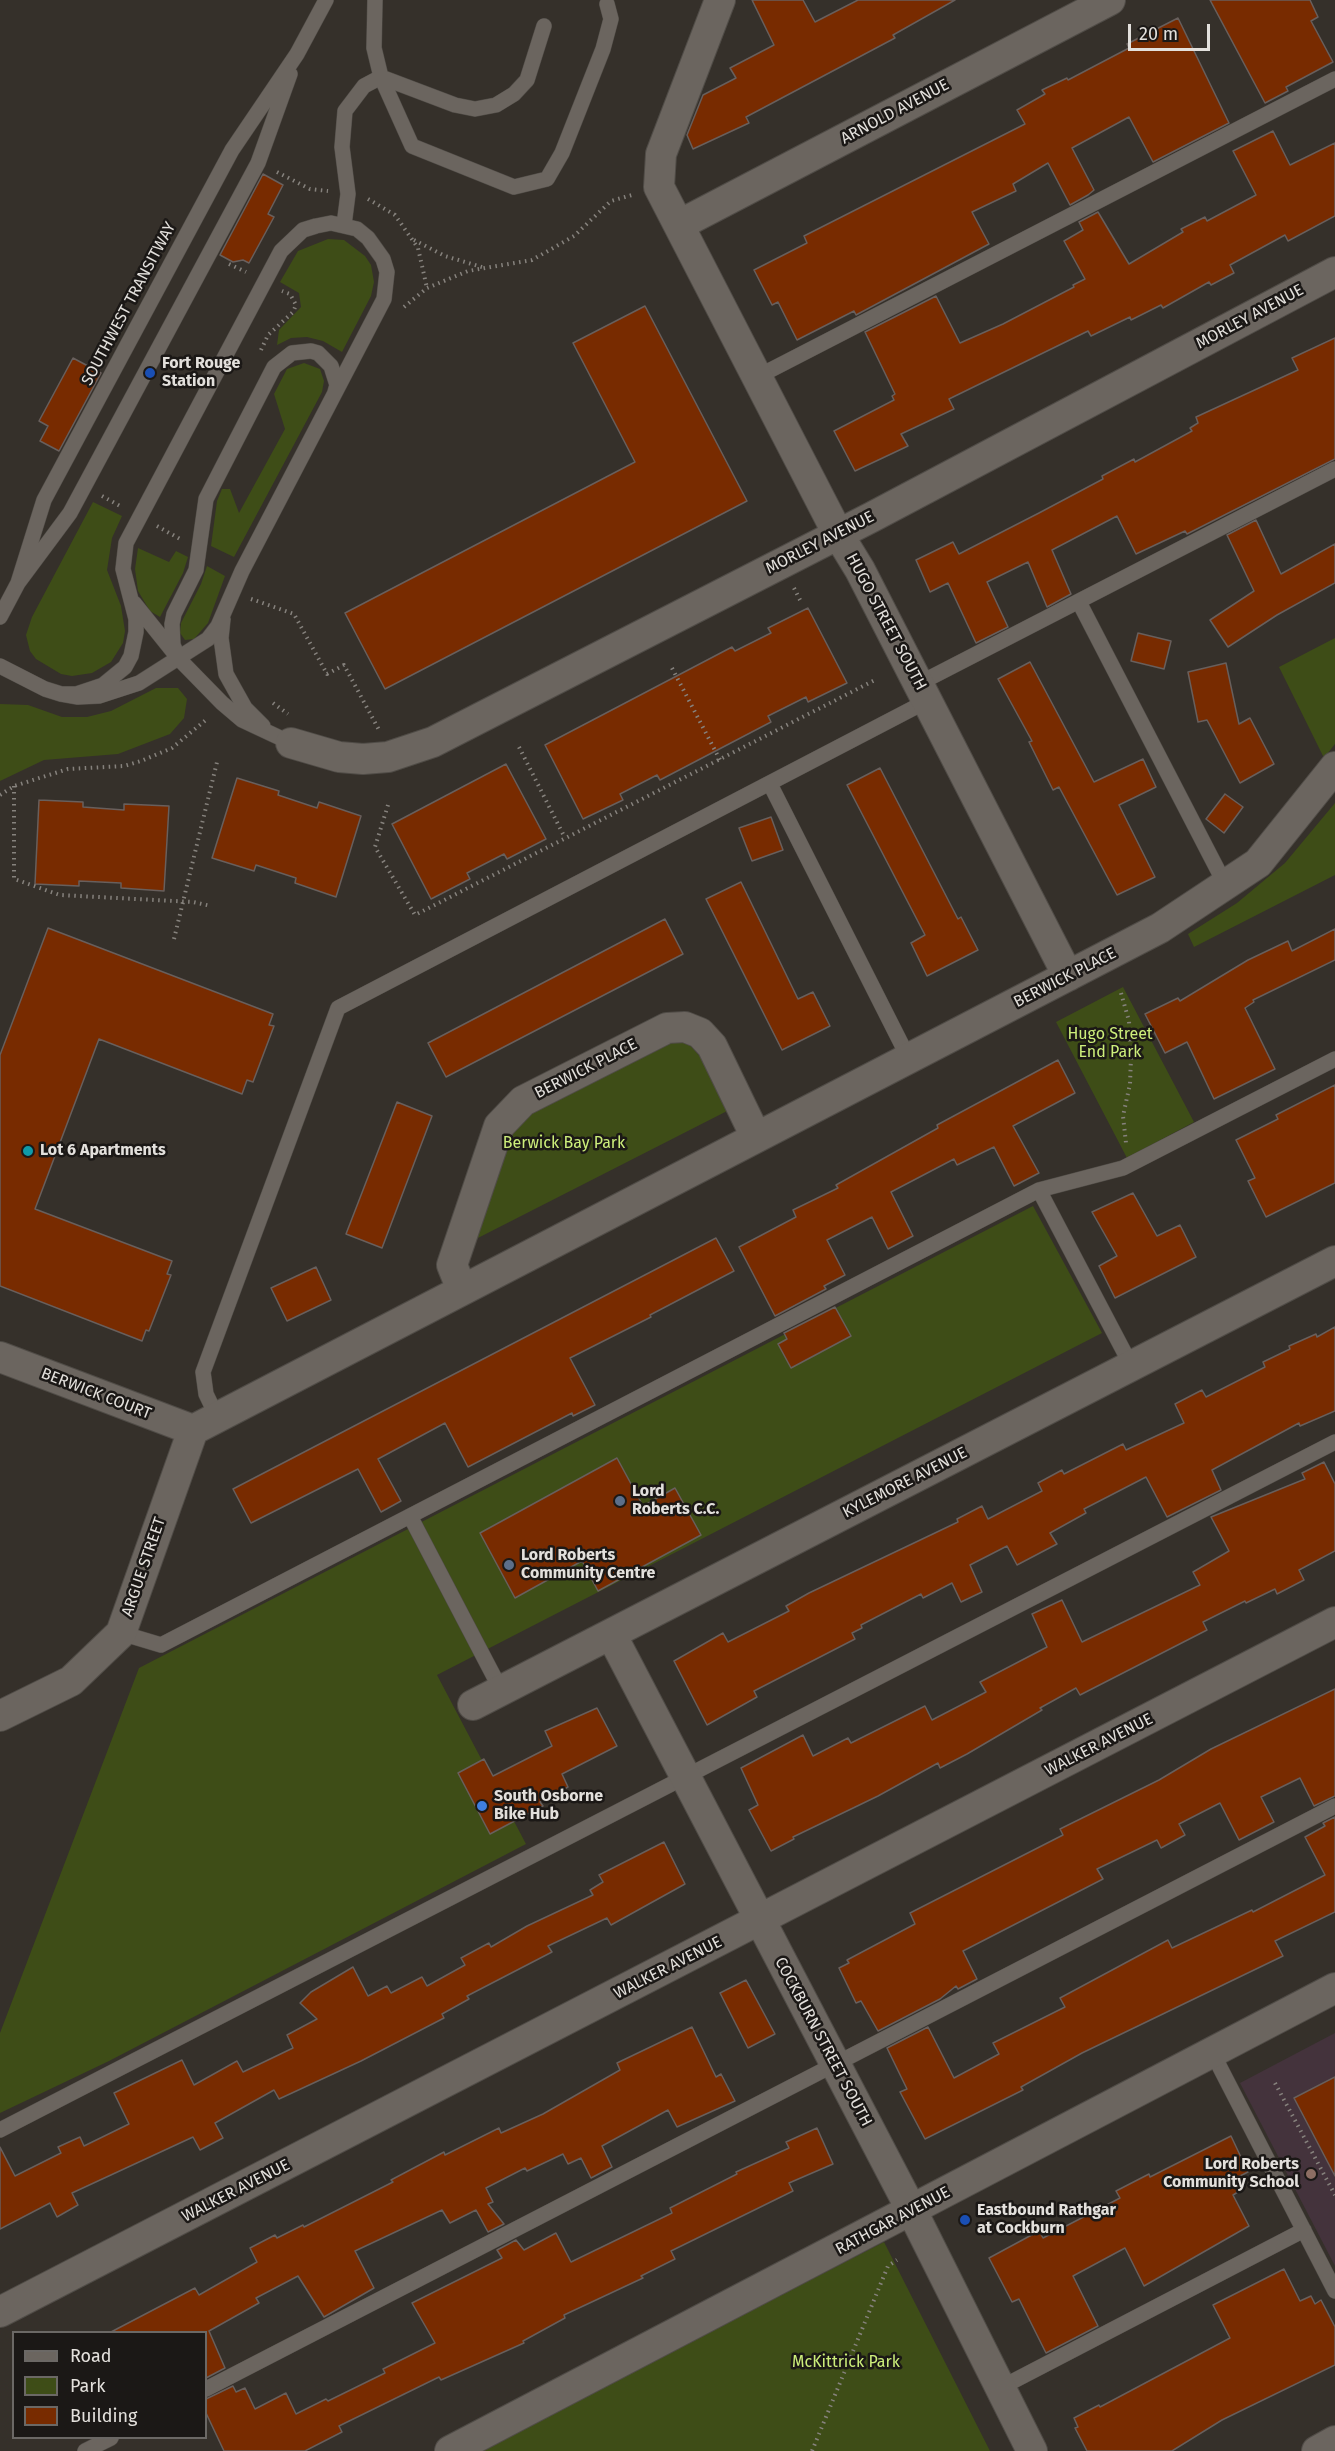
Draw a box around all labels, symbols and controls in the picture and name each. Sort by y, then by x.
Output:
scale bar [1131,12,1214,50]
text: 20 m [1139,23,1178,45]
street label: ARNOLD AVENUE [838,75,952,149]
street label: SOUTHWEST TRANSITWAY [78,219,180,389]
street label: MORLEY AVENUE [1193,281,1307,353]
place label: Fort Rouge Station [162,354,240,392]
marker: Fort Rouge Station [143,366,157,380]
street label: MORLEY AVENUE [763,507,877,579]
street label: HUGO STREET SOUTH [842,550,930,694]
street label: BERWICK PLACE [1011,944,1119,1012]
park label: Hugo Street End Park [1067,1025,1153,1063]
street label: BERWICK PLACE [532,1035,640,1103]
park label: Berwick Bay Park [503,1134,625,1154]
place label: Lot 6 Apartments [40,1141,166,1161]
marker: Lot 6 Apartments [21,1144,35,1158]
street label: BERWICK COURT [38,1364,154,1424]
street label: KYLEMORE AVENUE [840,1443,970,1523]
place label: Lord Roberts C.C. [632,1482,719,1520]
marker: Lord Roberts C.C. [613,1494,627,1508]
street label: ARGUE STREET [118,1515,170,1619]
place label: Lord Roberts Community Centre [521,1546,655,1584]
marker: Lord Roberts Community Centre [502,1558,516,1572]
street label: WALKER AVENUE [1042,1709,1156,1781]
place label: South Osborne Bike Hub [494,1787,603,1825]
marker: South Osborne Bike Hub [475,1799,489,1813]
street label: WALKER AVENUE [611,1932,725,2004]
street label: COCKBURN STREET SOUTH [770,1954,876,2130]
street label: WALKER AVENUE [179,2155,293,2227]
place label: Lord Roberts Community School [1163,2155,1299,2193]
marker: Lord Roberts Community School [1304,2167,1318,2181]
street label: RATHGAR AVENUE [832,2183,954,2259]
place label: Eastbound Rathgar at Cockburn [977,2201,1116,2239]
marker: Eastbound Rathgar at Cockburn [958,2213,972,2227]
legend [12,2331,207,2439]
text: Road [70,2345,112,2367]
park label: McKittrick Park [792,2353,900,2373]
text: Park [70,2375,105,2397]
text: Building [70,2405,137,2427]

